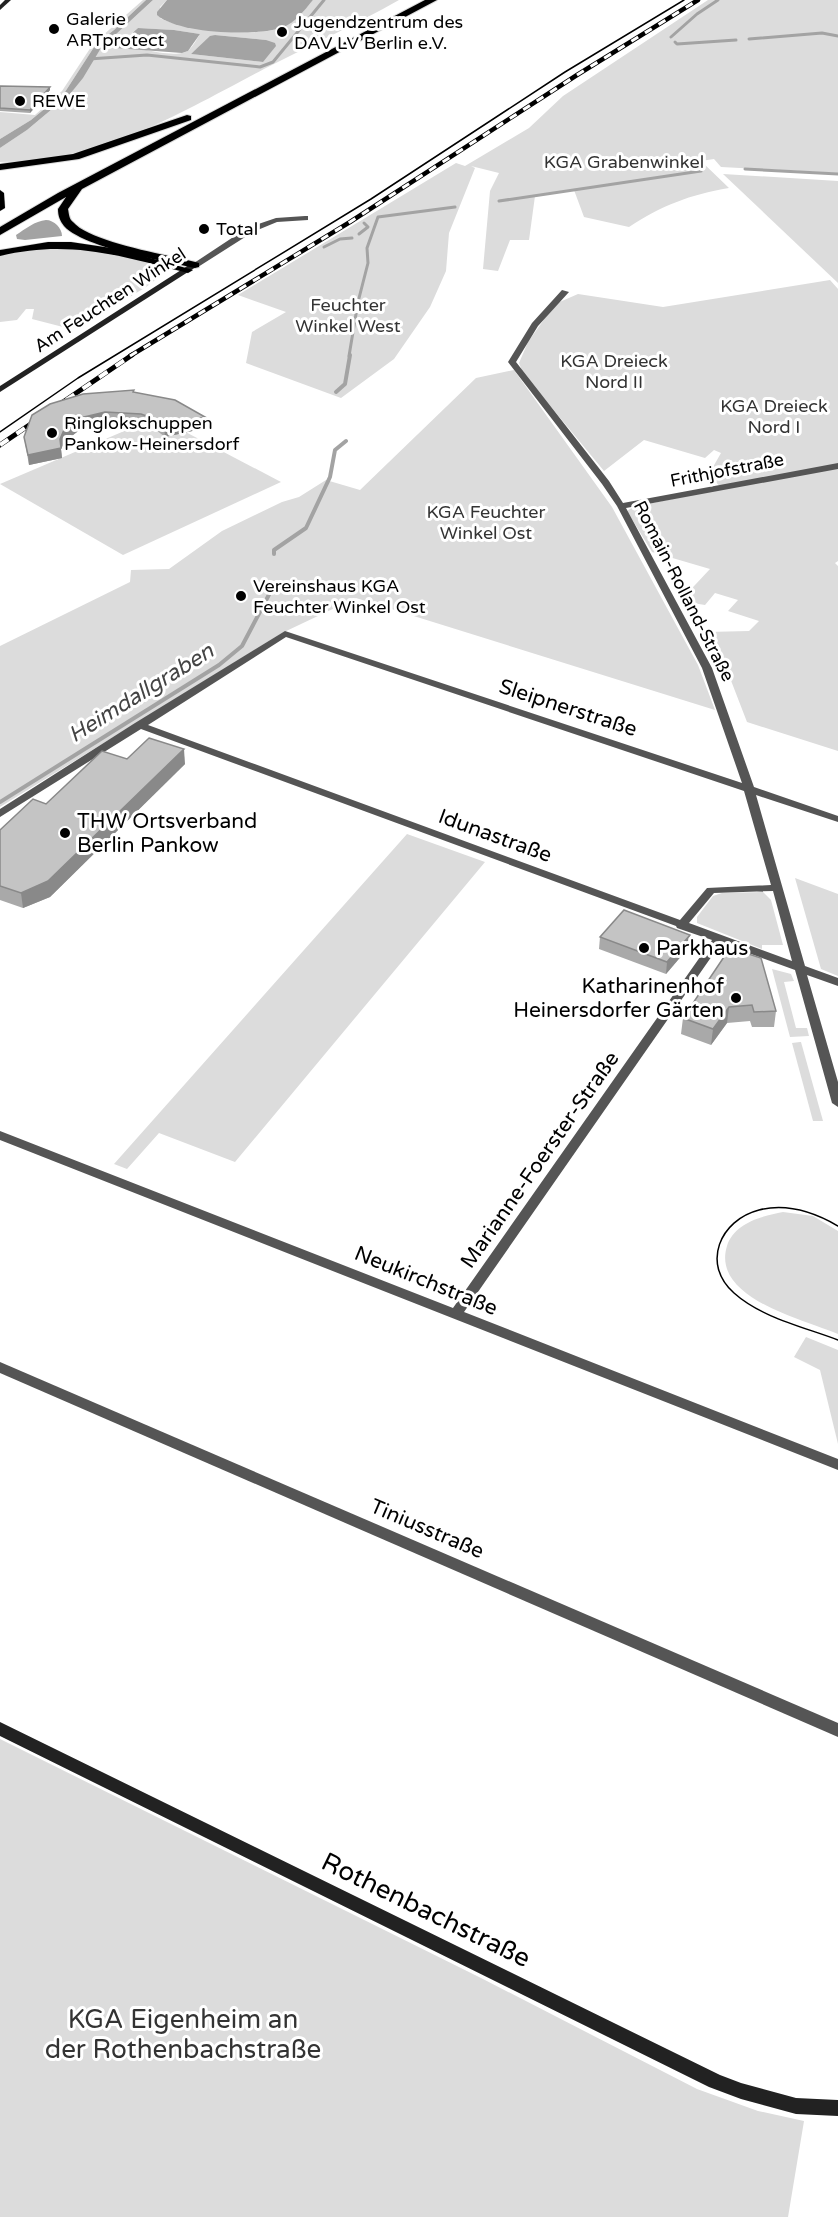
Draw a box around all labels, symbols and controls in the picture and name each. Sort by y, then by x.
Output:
place label: Galerie ARTprotect [66,8,165,51]
place label: Jugendzentrum des DAV LV Berlin e.V. [294,11,463,54]
marker: Galerie ARTprotect [47,22,61,36]
marker: Jugendzentrum des DAV LV Berlin e.V. [275,25,289,39]
place label: REWE [32,90,86,112]
marker: REWE [13,94,27,108]
park label: KGA Grabenwinkel [544,151,704,173]
place label: Total [216,218,258,240]
marker: Total [197,222,211,236]
street label: Am Feuchten Winkel [30,243,190,357]
park label: Feuchter Winkel West [295,294,401,337]
park label: KGA Dreieck Nord II [560,350,668,393]
park label: KGA Dreieck Nord I [720,395,828,438]
place label: Ringlokschuppen Pankow-Heinersdorf [64,412,240,455]
marker: Ringlokschuppen Pankow-Heinersdorf [45,426,59,440]
street label: Frithjofstraße [668,448,786,492]
street label: Romain-Rolland-Straße [629,497,739,685]
park label: KGA Feuchter Winkel Ost [427,501,545,544]
place label: Vereinshaus KGA Feuchter Winkel Ost [253,575,426,618]
marker: Vereinshaus KGA Feuchter Winkel Ost [234,589,248,603]
water label: Heimdallgraben [64,638,219,748]
street label: Sleipnerstraße [496,674,640,742]
street label: Idunastraße [435,804,555,868]
place label: THW Ortsverband Berlin Pankow [77,809,257,858]
marker: THW Ortsverband Berlin Pankow [58,826,72,840]
place label: Parkhaus [656,936,748,961]
marker: Parkhaus [637,941,651,955]
place label: Katharinenhof Heinersdorfer Gärten [513,974,724,1023]
marker: Katharinenhof Heinersdorfer Gärten [729,991,743,1005]
street label: Marianne-Foerster-Straße [456,1047,625,1273]
street label: Neukirchstraße [351,1241,501,1321]
street label: Tiniusstraße [366,1494,488,1564]
street label: Rothenbachstraße [316,1846,536,1974]
park label: KGA Eigenheim an der Rothenbachstraße [45,2004,321,2065]

